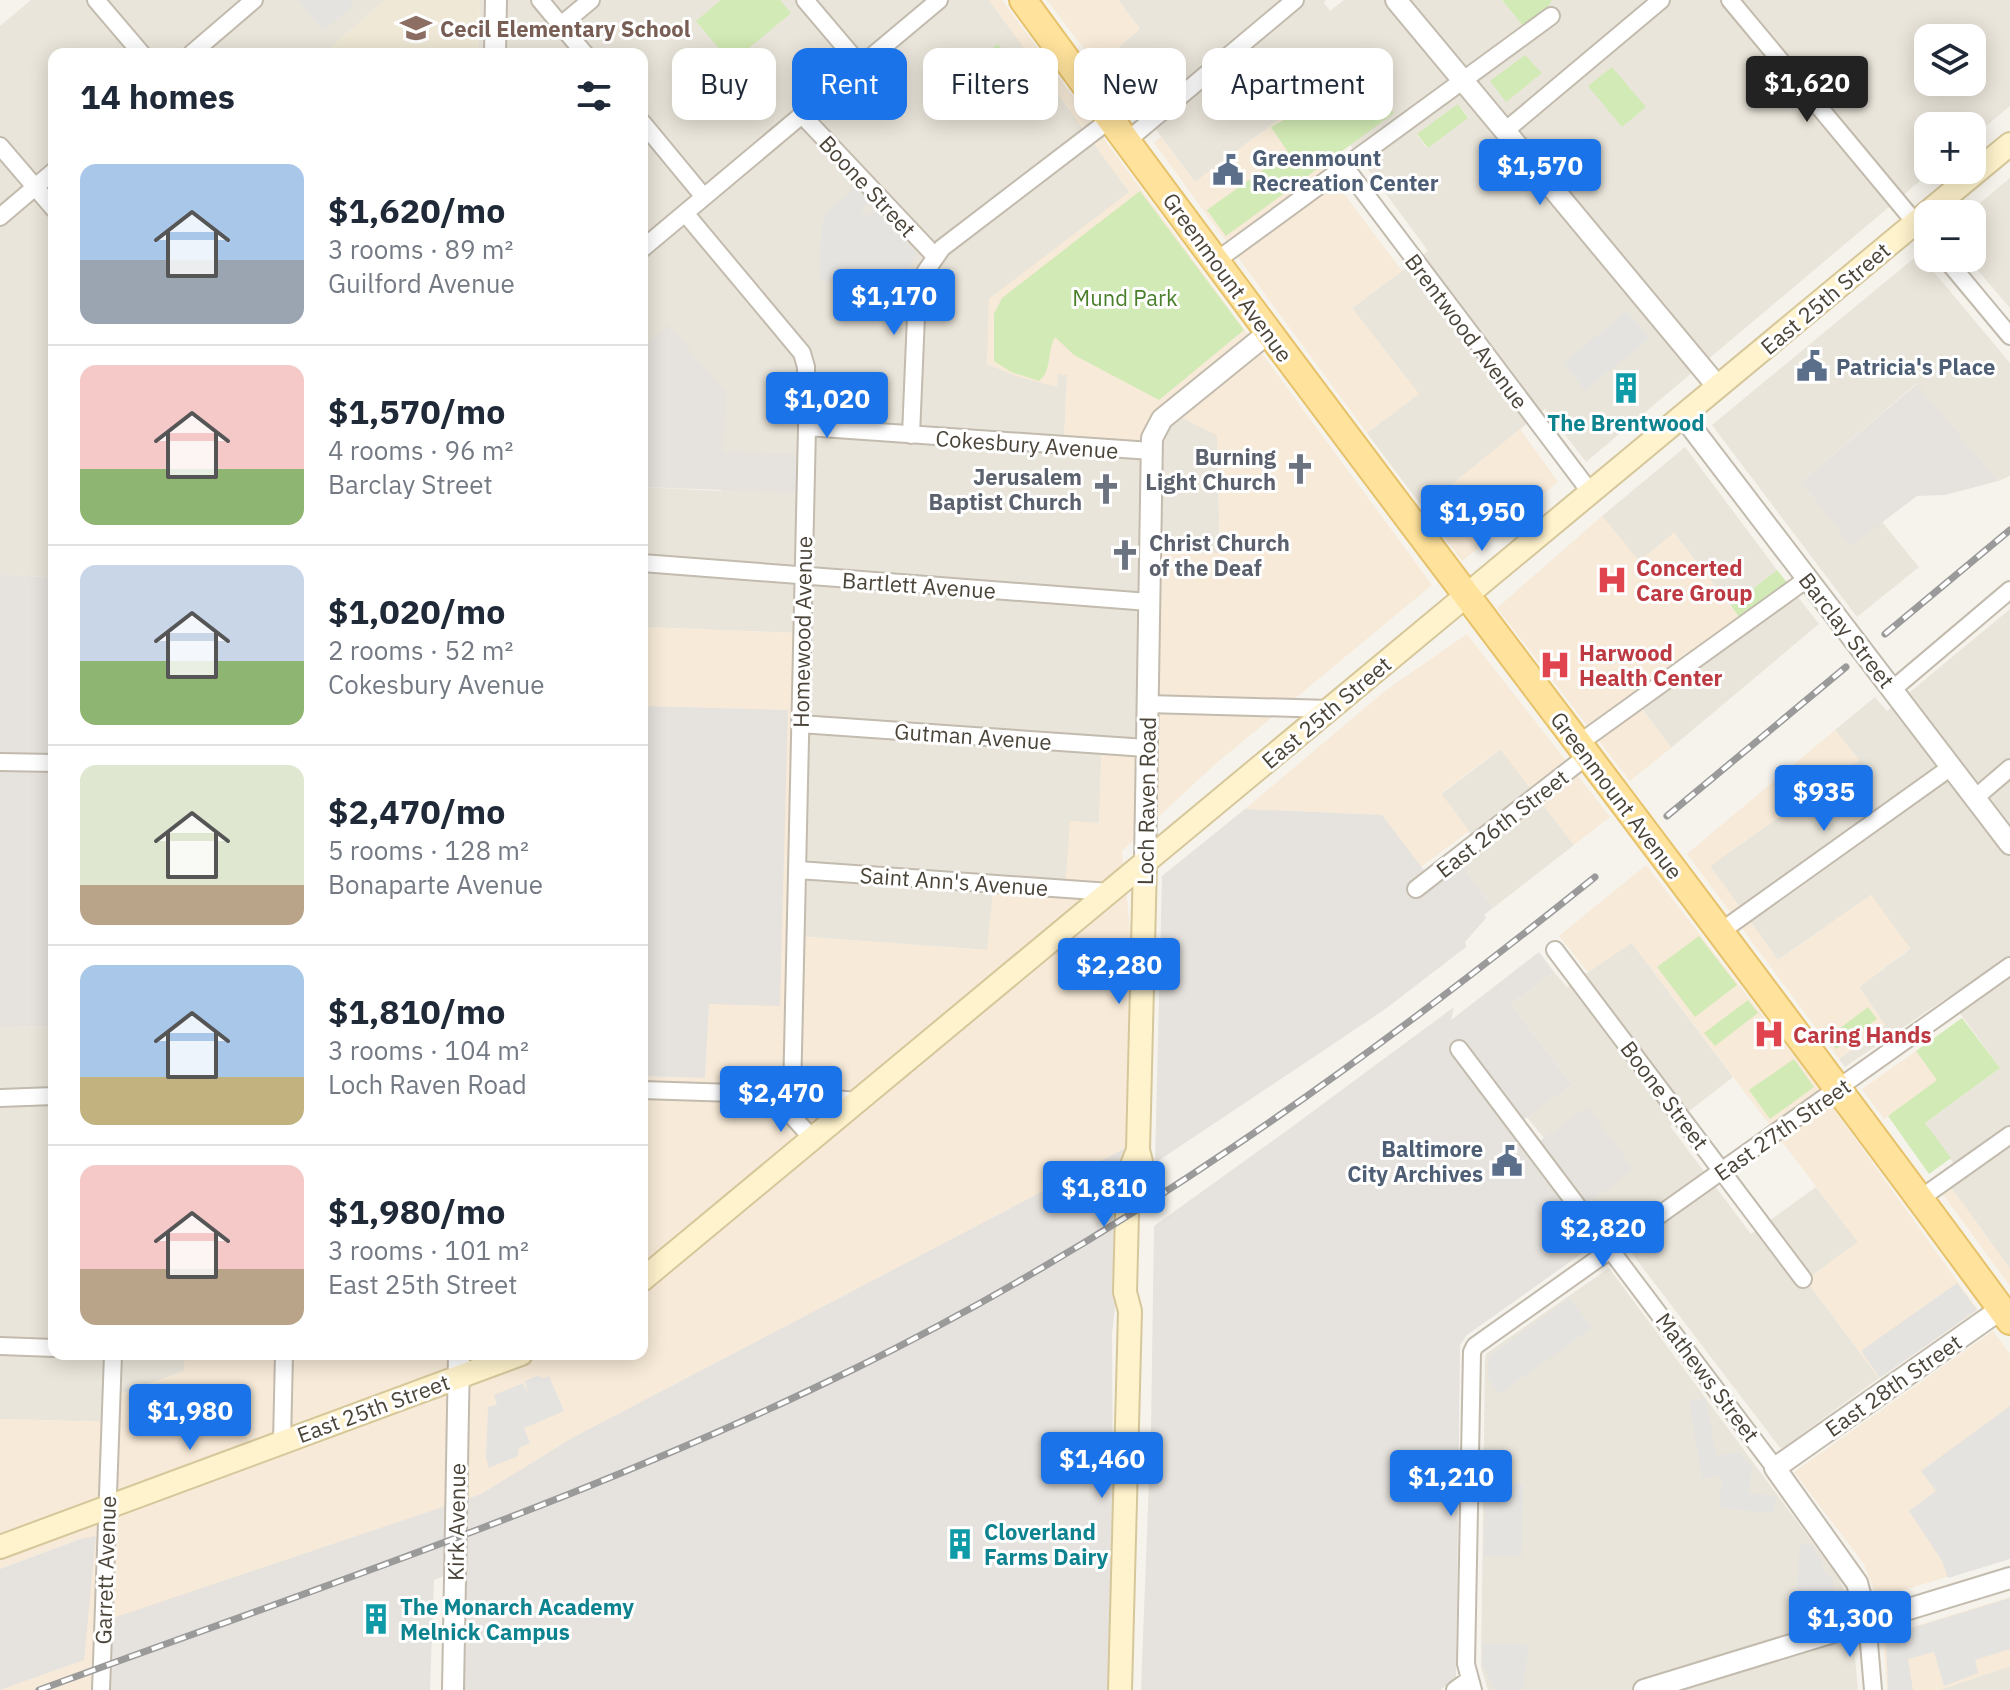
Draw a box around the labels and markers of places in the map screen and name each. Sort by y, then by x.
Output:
school or university icon: Cecil Elementary School [399,11,433,45]
place label: Cecil Elementary School [440,14,691,43]
pin: $1,620 [1742,56,1872,124]
pin: $1,570 [1475,139,1605,207]
place label: Greenmount Recreation Center [1252,143,1439,197]
public building icon: Greenmount Recreation Center [1211,153,1245,187]
pin: $1,170 [829,269,959,337]
public building icon: Patricia's Place [1795,349,1829,383]
place label: Patricia's Place [1836,352,1995,381]
building icon: The Brentwood [1609,371,1643,405]
pin: $1,020 [762,372,892,440]
place label: The Brentwood [1547,408,1705,437]
place label: Burning Light Church [1145,442,1277,496]
church icon: Burning Light Church [1283,452,1317,486]
place label: Jerusalem Baptist Church [929,462,1082,516]
church icon: Jerusalem Baptist Church [1089,472,1123,506]
pin: $1,950 [1417,485,1547,553]
place label: Christ Church of the Deaf [1149,528,1290,582]
church icon: Christ Church of the Deaf [1108,538,1142,572]
place label: Concerted Care Group [1636,553,1753,607]
hospital icon: Concerted Care Group [1595,563,1629,597]
place label: Harwood Health Center [1579,638,1723,692]
hospital icon: Harwood Health Center [1538,648,1572,682]
pin: $935 [1777,765,1871,833]
pin: $2,280 [1054,938,1184,1006]
hospital icon: Caring Hands [1752,1017,1786,1051]
place label: Caring Hands [1793,1020,1932,1049]
pin: $2,470 [716,1066,846,1134]
place label: Baltimore City Archives [1347,1134,1483,1188]
public building icon: Baltimore City Archives [1490,1144,1524,1178]
pin: $1,810 [1039,1161,1169,1229]
pin: $2,820 [1538,1201,1668,1269]
pin: $1,980 [125,1384,255,1452]
pin: $1,460 [1037,1432,1167,1500]
pin: $1,210 [1386,1450,1516,1518]
place label: Cloverland Farms Dairy [984,1517,1109,1571]
building icon: Cloverland Farms Dairy [943,1527,977,1561]
pin: $1,300 [1785,1591,1915,1659]
place label: The Monarch Academy Melnick Campus [400,1592,634,1646]
building icon: The Monarch Academy Melnick Campus [359,1602,393,1636]

